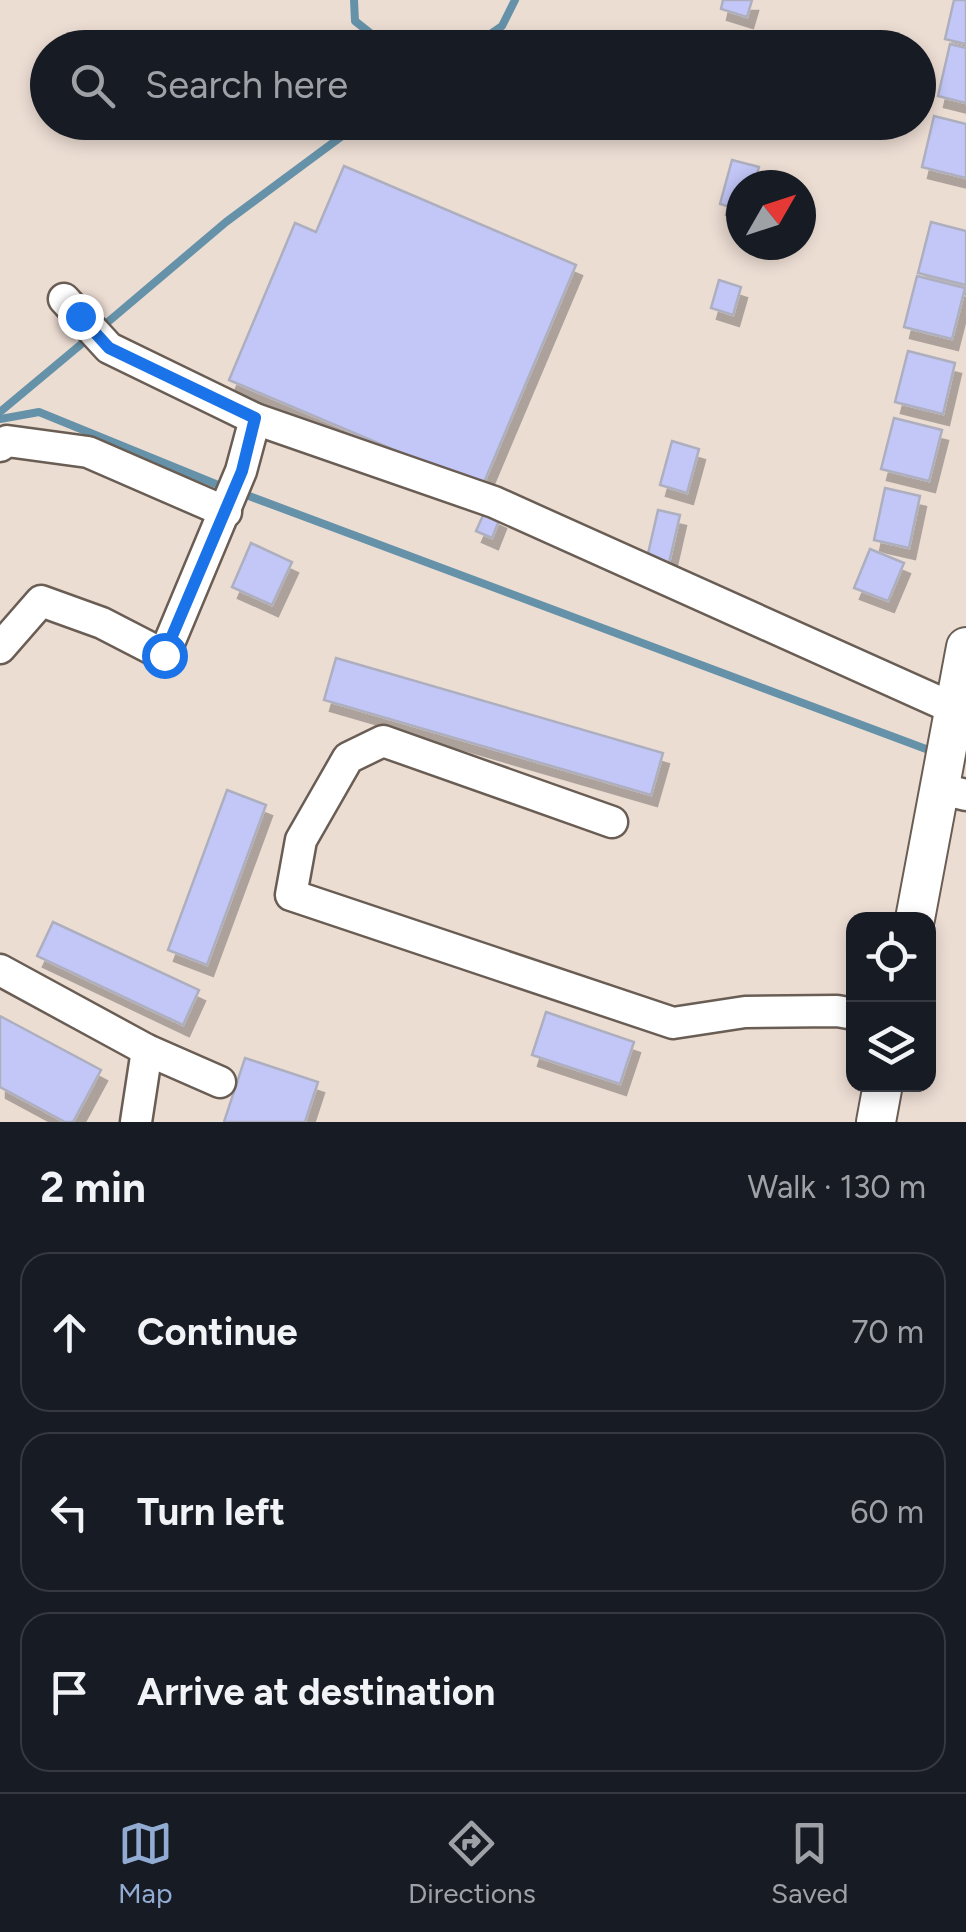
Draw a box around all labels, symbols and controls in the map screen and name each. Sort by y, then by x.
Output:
search box [30,30,936,140]
icon: search [65,58,120,113]
text: Search here [145,62,348,108]
north arrow [726,170,816,260]
route end [58,294,104,340]
route start [142,633,188,679]
map controls [846,912,936,1092]
button: locate [846,912,936,1002]
button: layers [846,1002,936,1092]
text: 2 min [40,1162,146,1213]
text: Walk · 130 m [747,1168,926,1206]
icon: ahead [42,1305,97,1360]
text: Continue [137,1309,298,1355]
text: 70 m [851,1313,924,1351]
icon: left [42,1485,97,1540]
text: Turn left [137,1489,285,1535]
text: 60 m [850,1493,924,1531]
icon: arrive [42,1665,97,1720]
text: Arrive at destination [137,1669,495,1715]
tab: Map [118,1816,173,1910]
tab: Directions [408,1816,536,1910]
tab: Saved [771,1816,848,1910]

